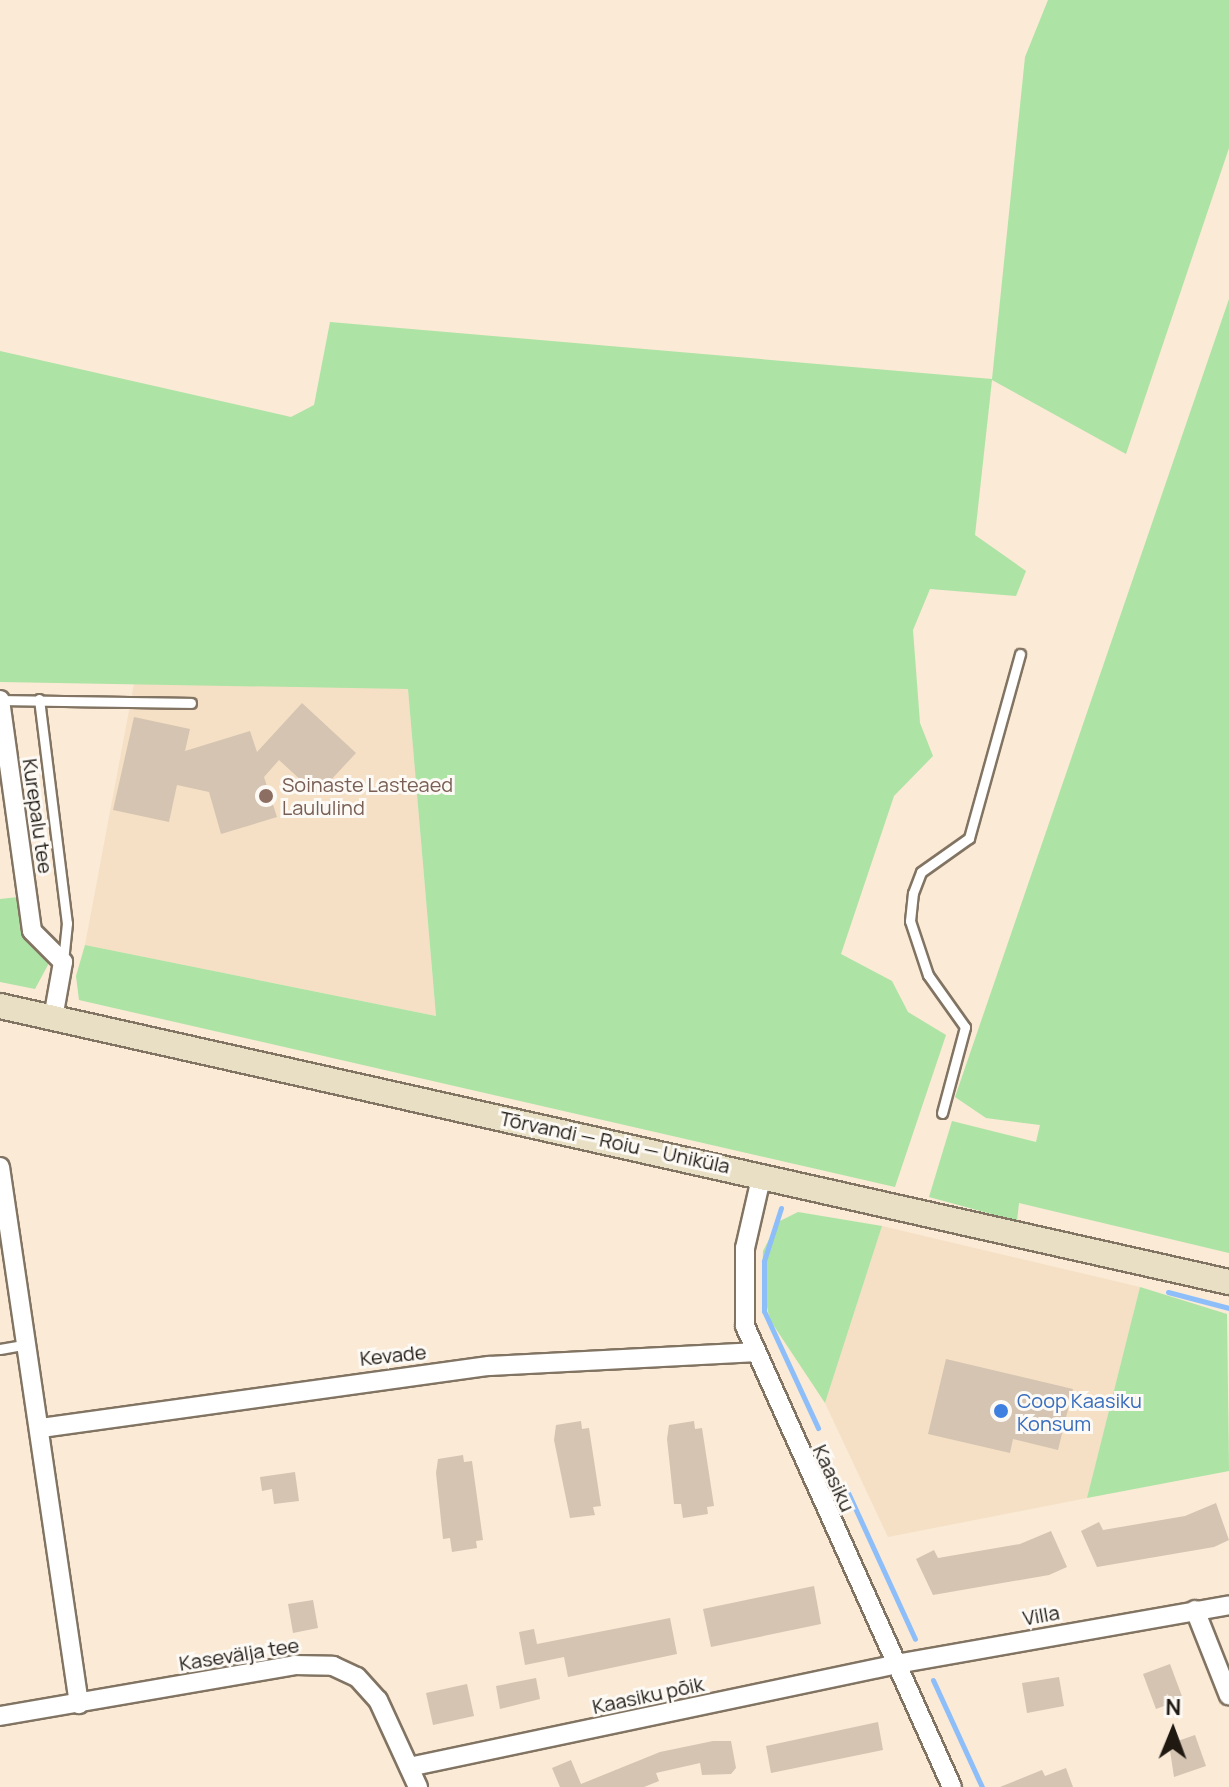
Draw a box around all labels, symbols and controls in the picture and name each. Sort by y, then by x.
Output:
street label: Kurepalu tee [18,757,58,875]
place label: Soinaste Lasteaed Laululind [282,772,453,819]
marker: Soinaste Lasteaed Laululind [257,787,275,805]
street label: Tõrvandi — Roiu — Uniküla [498,1106,732,1178]
street label: Kevade [359,1340,427,1370]
place label: Coop Kaasiku Konsum [1017,1388,1142,1435]
marker: Coop Kaasiku Konsum [992,1402,1010,1420]
street label: Kaasiku [808,1441,860,1515]
street label: Villa [1021,1600,1061,1630]
street label: Kasevälja tee [177,1633,301,1675]
street label: Kaasiku põik [590,1671,706,1719]
north arrow [1133,1691,1213,1771]
text: N [1165,1692,1182,1722]

